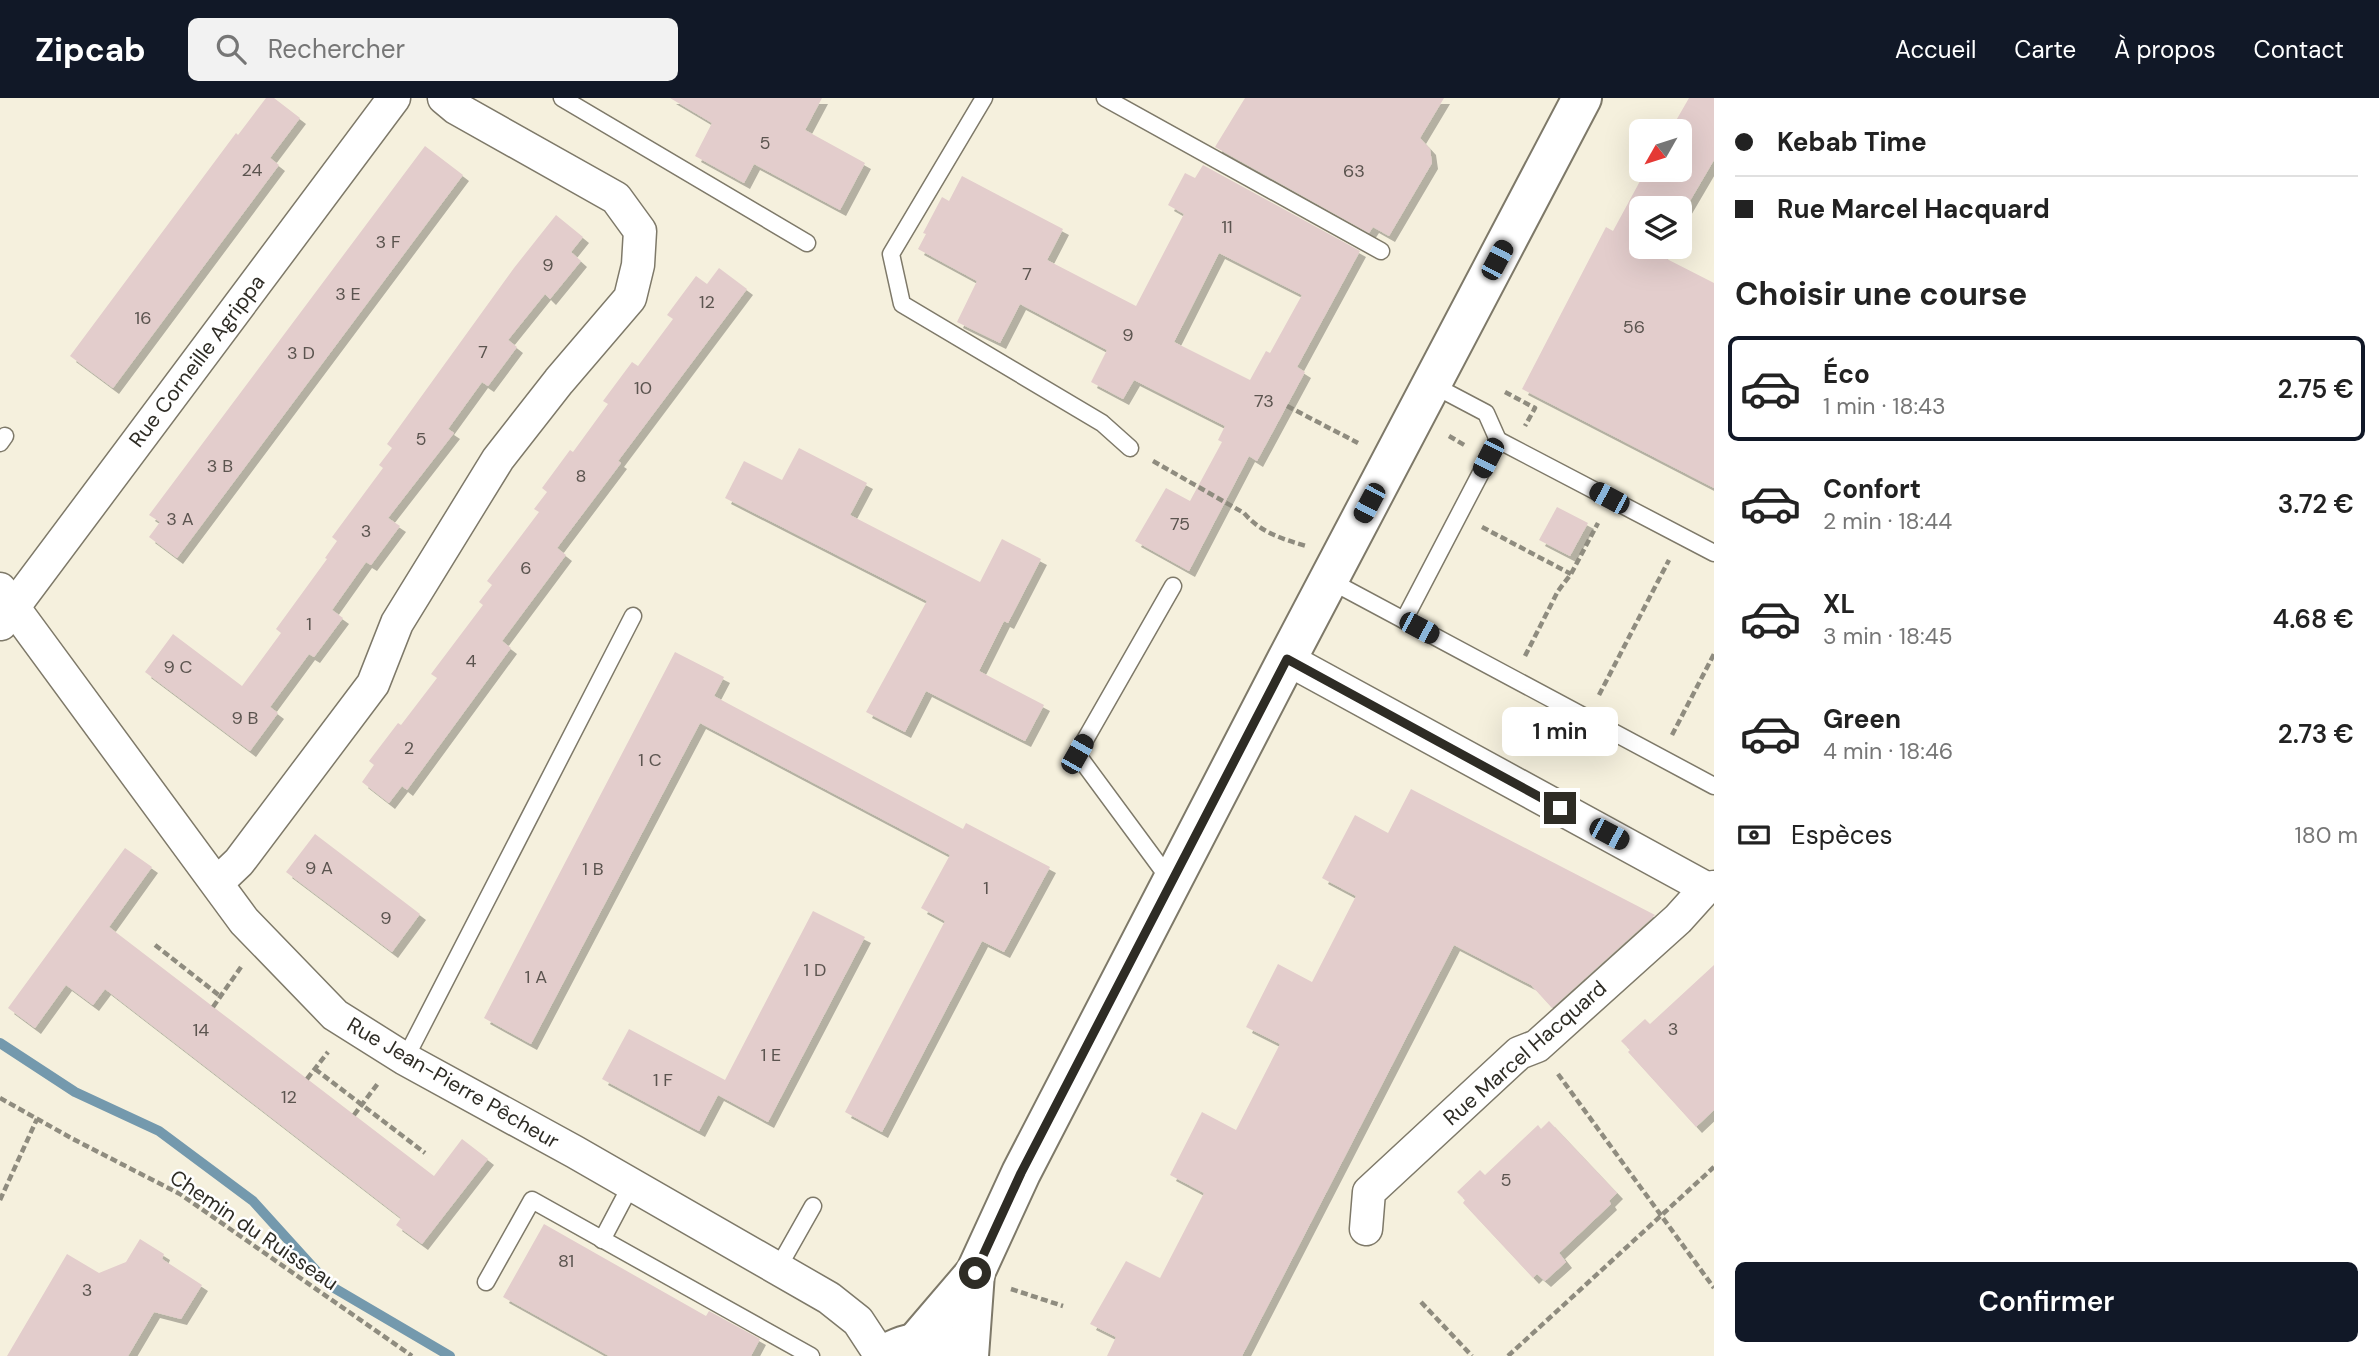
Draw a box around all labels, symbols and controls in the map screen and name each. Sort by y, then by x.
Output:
search box [188,18,678,81]
text: Zipcab [35,28,146,71]
icon: search [212,30,250,68]
text: Rechercher [268,32,405,66]
text: Accueil [1895,34,1976,65]
text: Carte [2014,34,2076,65]
text: À propos [2114,34,2216,65]
text: Contact [2254,34,2344,65]
north arrow [1629,119,1692,182]
map controls [1629,119,1692,259]
text: Kebab Time [1777,125,1927,159]
house number: 5 [760,131,770,155]
house number: 24 [242,158,263,182]
house number: 63 [1343,159,1365,183]
text: Rue Marcel Hacquard [1777,192,2050,226]
button: layers [1629,196,1692,259]
house number: 11 [1221,215,1233,239]
house number: 3 F [375,230,401,254]
car [1478,237,1517,283]
house number: 9 [542,253,554,277]
house number: 7 [1022,262,1032,286]
street label: Rue Corneille Agrippa [123,269,271,453]
text: Choisir une course [1735,273,2027,315]
house number: 3 E [335,282,361,306]
house number: 12 [699,290,715,314]
house number: 16 [135,306,151,330]
house number: 56 [1623,315,1645,339]
house number: 9 [1122,323,1134,347]
house number: 7 [478,340,488,364]
house number: 3 D [287,341,315,365]
icon: car [1739,357,1802,420]
text: Éco [1823,357,1870,391]
text: 2.75 € [2278,372,2354,406]
house number: 10 [634,376,652,400]
house number: 73 [1254,389,1274,413]
text: 1 min · 18:43 [1823,391,1946,421]
house number: 5 [416,427,426,451]
car [1470,435,1507,481]
house number: 3 B [207,454,233,478]
house number: 8 [576,464,586,488]
icon: car [1739,472,1802,535]
text: Confort [1823,472,1921,506]
car [1586,479,1633,517]
car [1350,480,1389,526]
text: 3.72 € [2278,487,2354,521]
text: 2 min · 18:44 [1823,506,1952,536]
house number: 3 A [166,507,194,531]
house number: 75 [1170,512,1190,536]
house number: 3 [361,519,371,543]
house number: 6 [520,556,532,580]
icon: car [1739,587,1802,650]
text: XL [1823,587,1855,621]
text: 4.68 € [2273,602,2354,636]
car [1396,609,1443,647]
house number: 1 [306,612,312,636]
text: 3 min · 18:45 [1823,621,1953,651]
house number: 4 [466,649,477,673]
house number: 9 C [164,655,193,679]
icon: car [1739,702,1802,765]
text: Green [1823,702,1901,736]
house number: 9 B [232,706,259,730]
callout: 1 min [1502,706,1618,756]
text: 1 min [1533,716,1587,746]
text: 2.73 € [2278,717,2354,751]
car [1058,731,1097,777]
house number: 2 [404,736,414,760]
text: 4 min · 18:46 [1823,736,1953,766]
house number: 1 C [638,748,662,772]
route end [1544,792,1576,824]
car [1586,815,1633,853]
icon: cash [1735,816,1773,854]
text: Espèces [1791,818,1892,852]
text: 180 m [2294,820,2358,850]
house number: 9 A [305,856,333,880]
house number: 1 B [582,857,604,881]
house number: 1 [983,876,989,900]
house number: 9 [380,906,392,930]
house number: 1 D [804,958,826,982]
house number: 1 A [525,965,547,989]
street label: Rue Marcel Hacquard [1437,974,1613,1132]
street label: Rue Jean-Pierre Pêcheur [342,1011,564,1155]
house number: 3 [1668,1017,1678,1041]
house number: 14 [193,1018,209,1042]
house number: 1 E [761,1043,781,1067]
house number: 1 F [653,1068,673,1092]
house number: 12 [281,1085,297,1109]
street label: Chemin du Ruisseau [164,1163,344,1297]
house number: 5 [1501,1168,1511,1192]
house number: 81 [558,1249,574,1273]
route start [959,1257,991,1289]
button: Confirmer [1735,1262,2358,1342]
house number: 3 [82,1278,92,1302]

